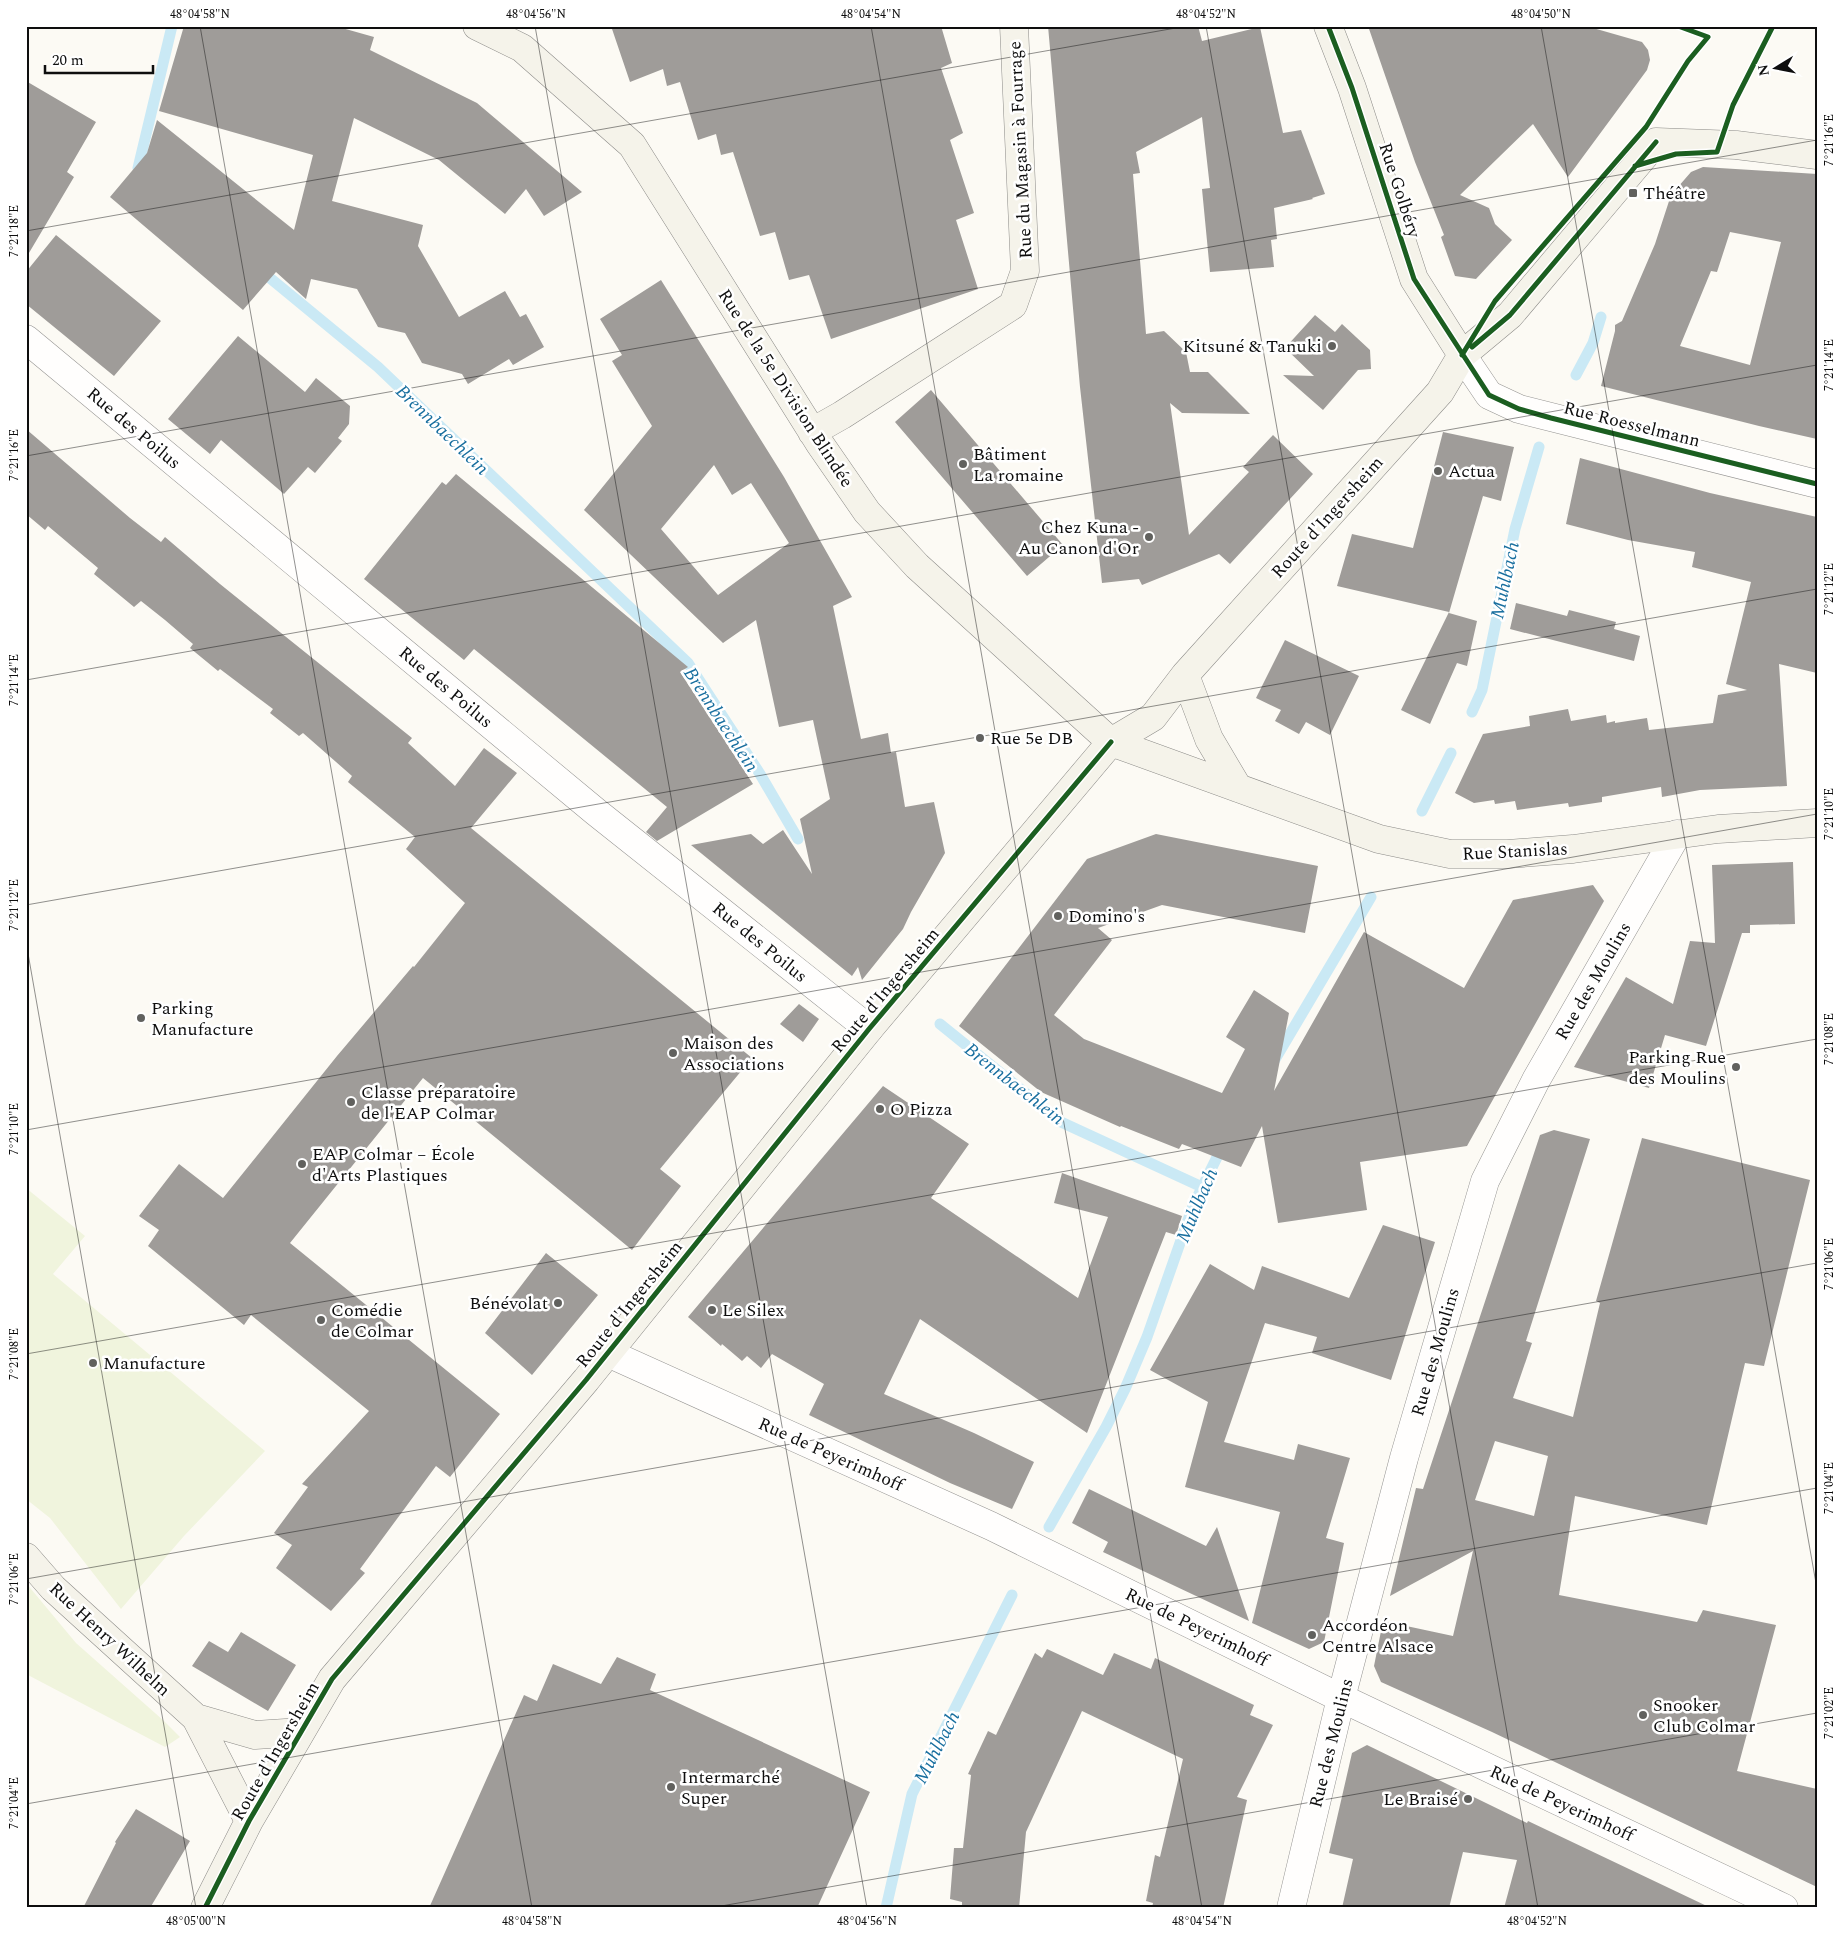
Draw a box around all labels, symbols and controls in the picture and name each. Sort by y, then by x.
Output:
text: 48°04'58"N [170,5,230,24]
text: 48°04'56"N [506,5,566,24]
text: 48°04'54"N [841,5,901,24]
text: 48°04'52"N [1176,5,1236,24]
text: 48°04'50"N [1511,5,1571,24]
street label: Rue du Magasin à Fourrage [1001,40,1040,259]
scale bar [45,42,152,74]
north arrow [1750,42,1800,92]
text: 20 m [52,49,84,72]
text: N [1752,63,1775,78]
text: 7°21'16"E [1820,114,1839,166]
street label: Rue Golbéry [1371,139,1428,243]
place label: Théâtre [1643,180,1706,207]
marker: Théâtre [1627,187,1639,199]
text: 7°21'18"E [5,205,24,257]
street label: Rue de la 5e Division Blindée [711,284,860,493]
place label: Kitsuné & Tanuki [1183,333,1322,360]
text: 7°21'14"E [1820,339,1839,391]
marker: Kitsuné & Tanuki [1326,340,1338,352]
water label: Brennbaechlein [389,378,495,482]
street label: Rue des Poilus [81,381,187,476]
street label: Rue Roesselmann [1561,394,1703,455]
text: 7°21'16"E [5,429,24,481]
place label: Bâtiment La romaine [973,441,1064,489]
street label: Route d'Ingersheim [1265,450,1390,585]
marker: Bâtiment La romaine [957,458,969,470]
place label: Actua [1448,458,1495,485]
marker: Actua [1432,465,1444,477]
place label: Chez Kuna - Au Canon d'Or [1018,514,1139,562]
marker: Chez Kuna - Au Canon d'Or [1143,531,1155,543]
water label: Muhlbach [1483,539,1528,622]
text: 7°21'12"E [1820,563,1839,615]
street label: Rue des Poilus [393,640,499,735]
text: 7°21'14"E [5,654,24,706]
water label: Brennbaechlein [676,661,766,778]
place label: Rue 5e DB [990,725,1073,752]
marker: Rue 5e DB [974,732,986,744]
text: 7°21'10"E [1820,788,1839,840]
street label: Rue Stanislas [1461,835,1569,868]
text: 7°21'12"E [5,879,24,931]
street label: Rue des Poilus [706,895,813,989]
place label: Domino's [1068,903,1145,930]
marker: Domino's [1052,910,1064,922]
street label: Rue des Moulins [1549,917,1638,1045]
street label: Route d'Ingersheim [825,922,946,1059]
place label: Parking Manufacture [151,995,254,1043]
marker: Parking Manufacture [135,1012,147,1024]
text: 7°21'08"E [1820,1013,1839,1065]
place label: Maison des Associations [683,1030,785,1078]
water label: Brennbaechlein [958,1036,1070,1133]
place label: Parking Rue des Moulins [1628,1044,1726,1092]
marker: Maison des Associations [667,1047,679,1059]
marker: Parking Rue des Moulins [1730,1061,1742,1073]
place label: Classe préparatoire de l'EAP Colmar [361,1079,516,1127]
marker: Classe préparatoire de l'EAP Colmar [345,1096,357,1108]
place label: O Pizza [890,1096,952,1123]
text: 7°21'10"E [5,1103,24,1155]
marker: O Pizza [874,1103,886,1115]
place label: EAP Colmar – École d'Arts Plastiques [312,1141,475,1189]
marker: EAP Colmar – École d'Arts Plastiques [296,1158,308,1170]
water label: Muhlbach [1169,1164,1226,1247]
street label: Route d'Ingersheim [570,1235,689,1374]
text: 7°21'06"E [1820,1238,1839,1290]
street label: Rue des Moulins [1404,1285,1467,1420]
place label: Bénévolat [469,1290,548,1317]
place label: Comédie de Colmar [331,1297,414,1345]
marker: Bénévolat [552,1297,564,1309]
place label: Le Silex [722,1297,785,1324]
marker: Le Silex [706,1304,718,1316]
marker: Comédie de Colmar [315,1314,327,1326]
text: 7°21'08"E [5,1328,24,1380]
place label: Manufacture [103,1350,206,1377]
marker: Manufacture [87,1357,99,1369]
street label: Rue de Peyerimhoff [754,1410,909,1499]
text: 7°21'04"E [1820,1462,1839,1514]
text: 7°21'06"E [5,1553,24,1605]
street label: Rue Henry Wilhelm [43,1576,177,1703]
street label: Rue de Peyerimhoff [1121,1581,1275,1675]
place label: Accordéon Centre Alsace [1322,1612,1434,1660]
marker: Accordéon Centre Alsace [1306,1629,1318,1641]
street label: Rue des Moulins [1302,1676,1361,1811]
street label: Route d'Ingersheim [225,1677,326,1826]
text: 7°21'02"E [1820,1687,1839,1739]
place label: Snooker Club Colmar [1653,1692,1755,1740]
water label: Muhlbach [907,1706,968,1789]
marker: Snooker Club Colmar [1637,1709,1649,1721]
street label: Rue de Peyerimhoff [1485,1758,1640,1849]
place label: Intermarché Super [681,1764,780,1812]
text: 7°21'04"E [5,1777,24,1829]
marker: Intermarché Super [665,1781,677,1793]
place label: Le Braisé [1383,1786,1458,1813]
marker: Le Braisé [1462,1793,1474,1805]
text: 48°05'00"N [166,1912,226,1931]
text: 48°04'58"N [502,1912,562,1931]
text: 48°04'56"N [837,1912,897,1931]
text: 48°04'54"N [1172,1912,1232,1931]
text: 48°04'52"N [1507,1912,1567,1931]

